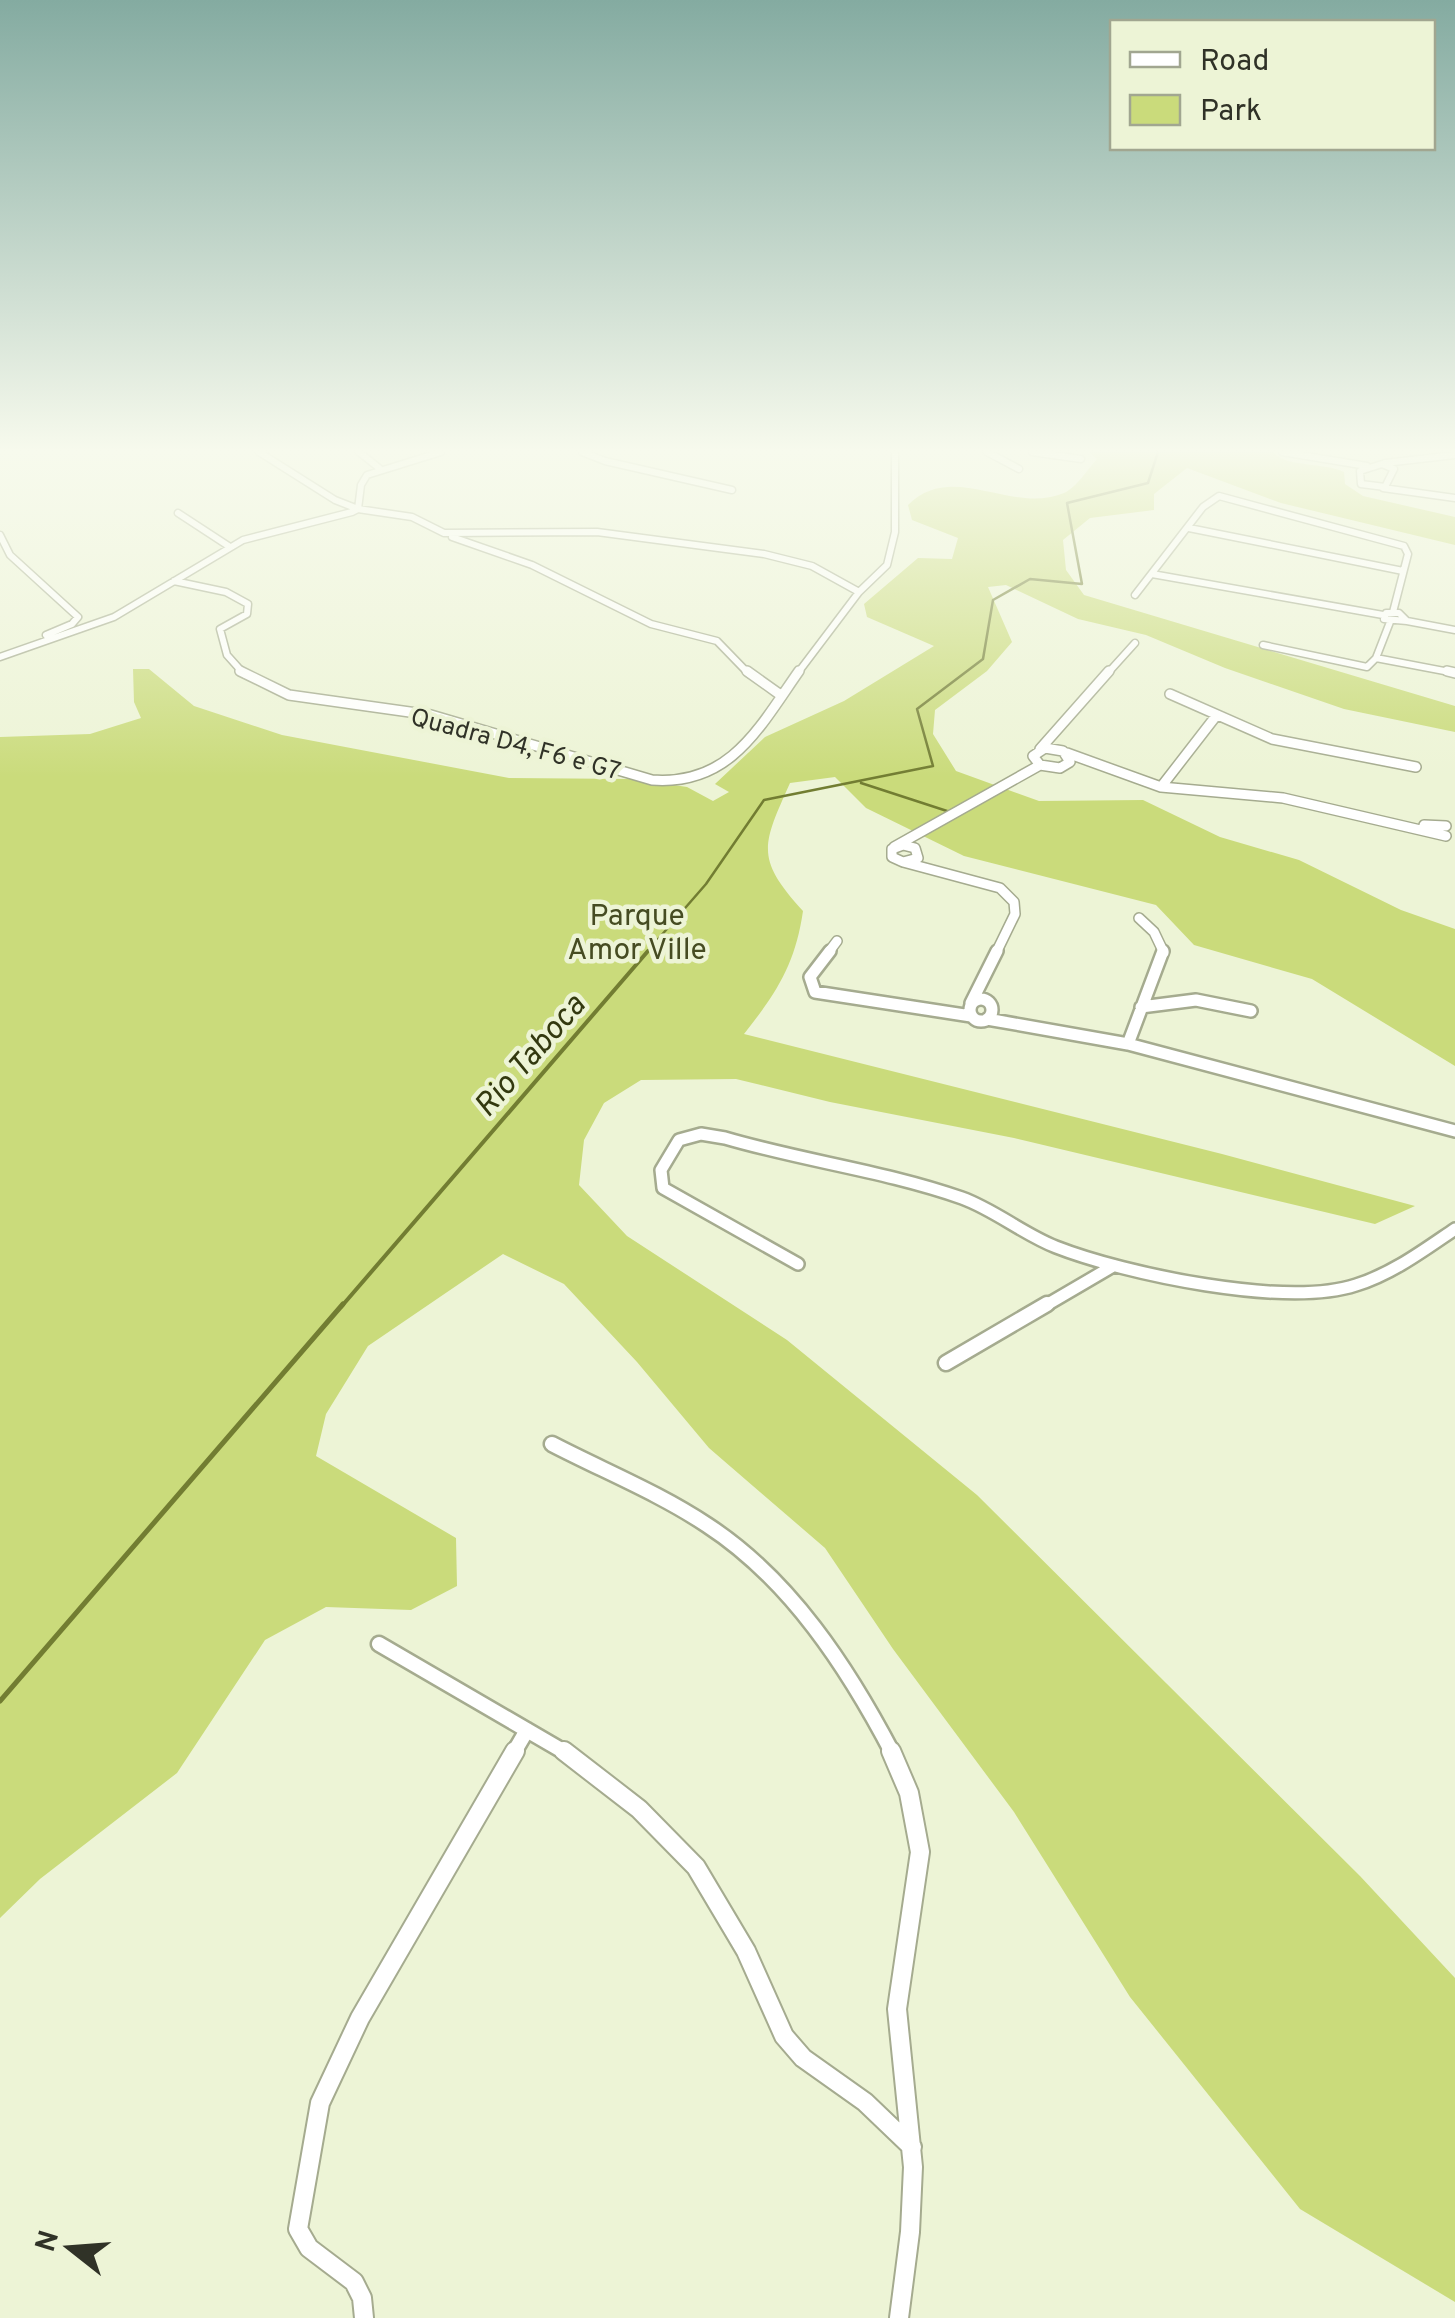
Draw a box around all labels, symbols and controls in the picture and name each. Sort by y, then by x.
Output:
legend [1110,20,1435,150]
text: Road [1200,44,1269,81]
text: Park [1200,94,1262,131]
street label: Quadra D4, F6 e G7 [407,702,624,789]
park label: Parque Amor Ville [567,899,707,970]
water label: Rio Taboca [467,987,596,1127]
north arrow [20,2198,120,2298]
text: N [29,2227,69,2256]

